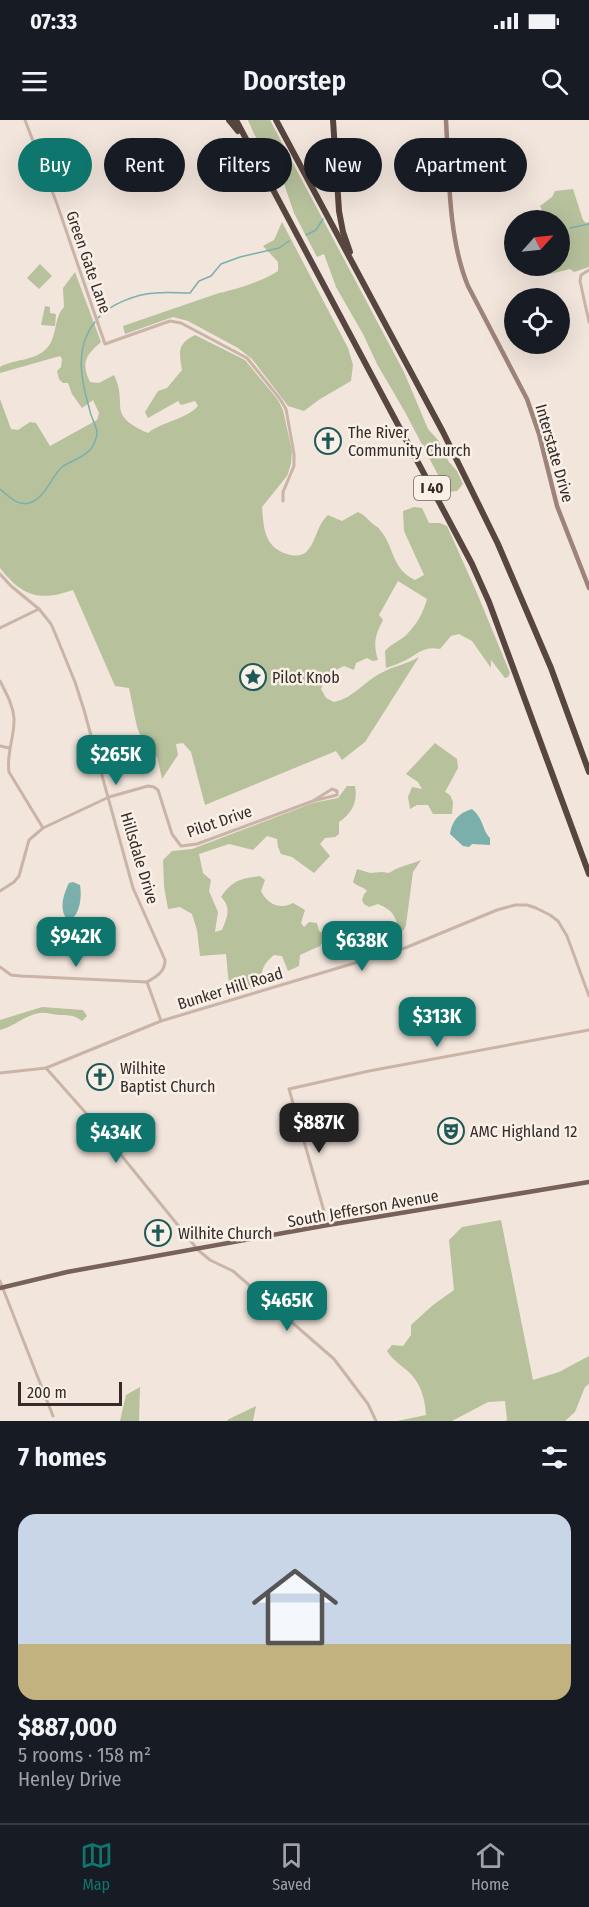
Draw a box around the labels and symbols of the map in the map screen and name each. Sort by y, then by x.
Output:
street label: Green Gate Lane [62,208,115,316]
north arrow [504,210,570,276]
street label: Interstate Drive [531,402,578,504]
place label: The River Community Church [348,423,471,460]
church icon: The River Community Church [313,426,343,456]
road number: I 40 [414,476,450,500]
place icon: Pilot Knob [238,662,268,692]
place label: Pilot Knob [272,668,340,687]
pin: $265K [74,735,158,786]
street label: Pilot Drive [184,801,254,841]
street label: Hillsdale Drive [117,810,163,906]
pin: $942K [34,917,118,968]
pin: $638K [320,921,404,972]
street label: Bunker Hill Road [175,963,285,1014]
pin: $313K [395,997,479,1048]
place label: Wilhite Baptist Church [120,1059,215,1096]
church icon: Wilhite Baptist Church [85,1062,115,1092]
pin: $887K [277,1103,361,1154]
pin: $434K [74,1113,158,1164]
theatre icon: AMC Highland 12 [436,1116,466,1146]
place label: AMC Highland 12 [470,1122,577,1141]
street label: South Jefferson Avenue [286,1186,440,1231]
church icon: Wilhite Church [143,1218,173,1248]
place label: Wilhite Church [178,1224,273,1243]
pin: $465K [245,1281,329,1332]
scale bar [18,1379,122,1406]

